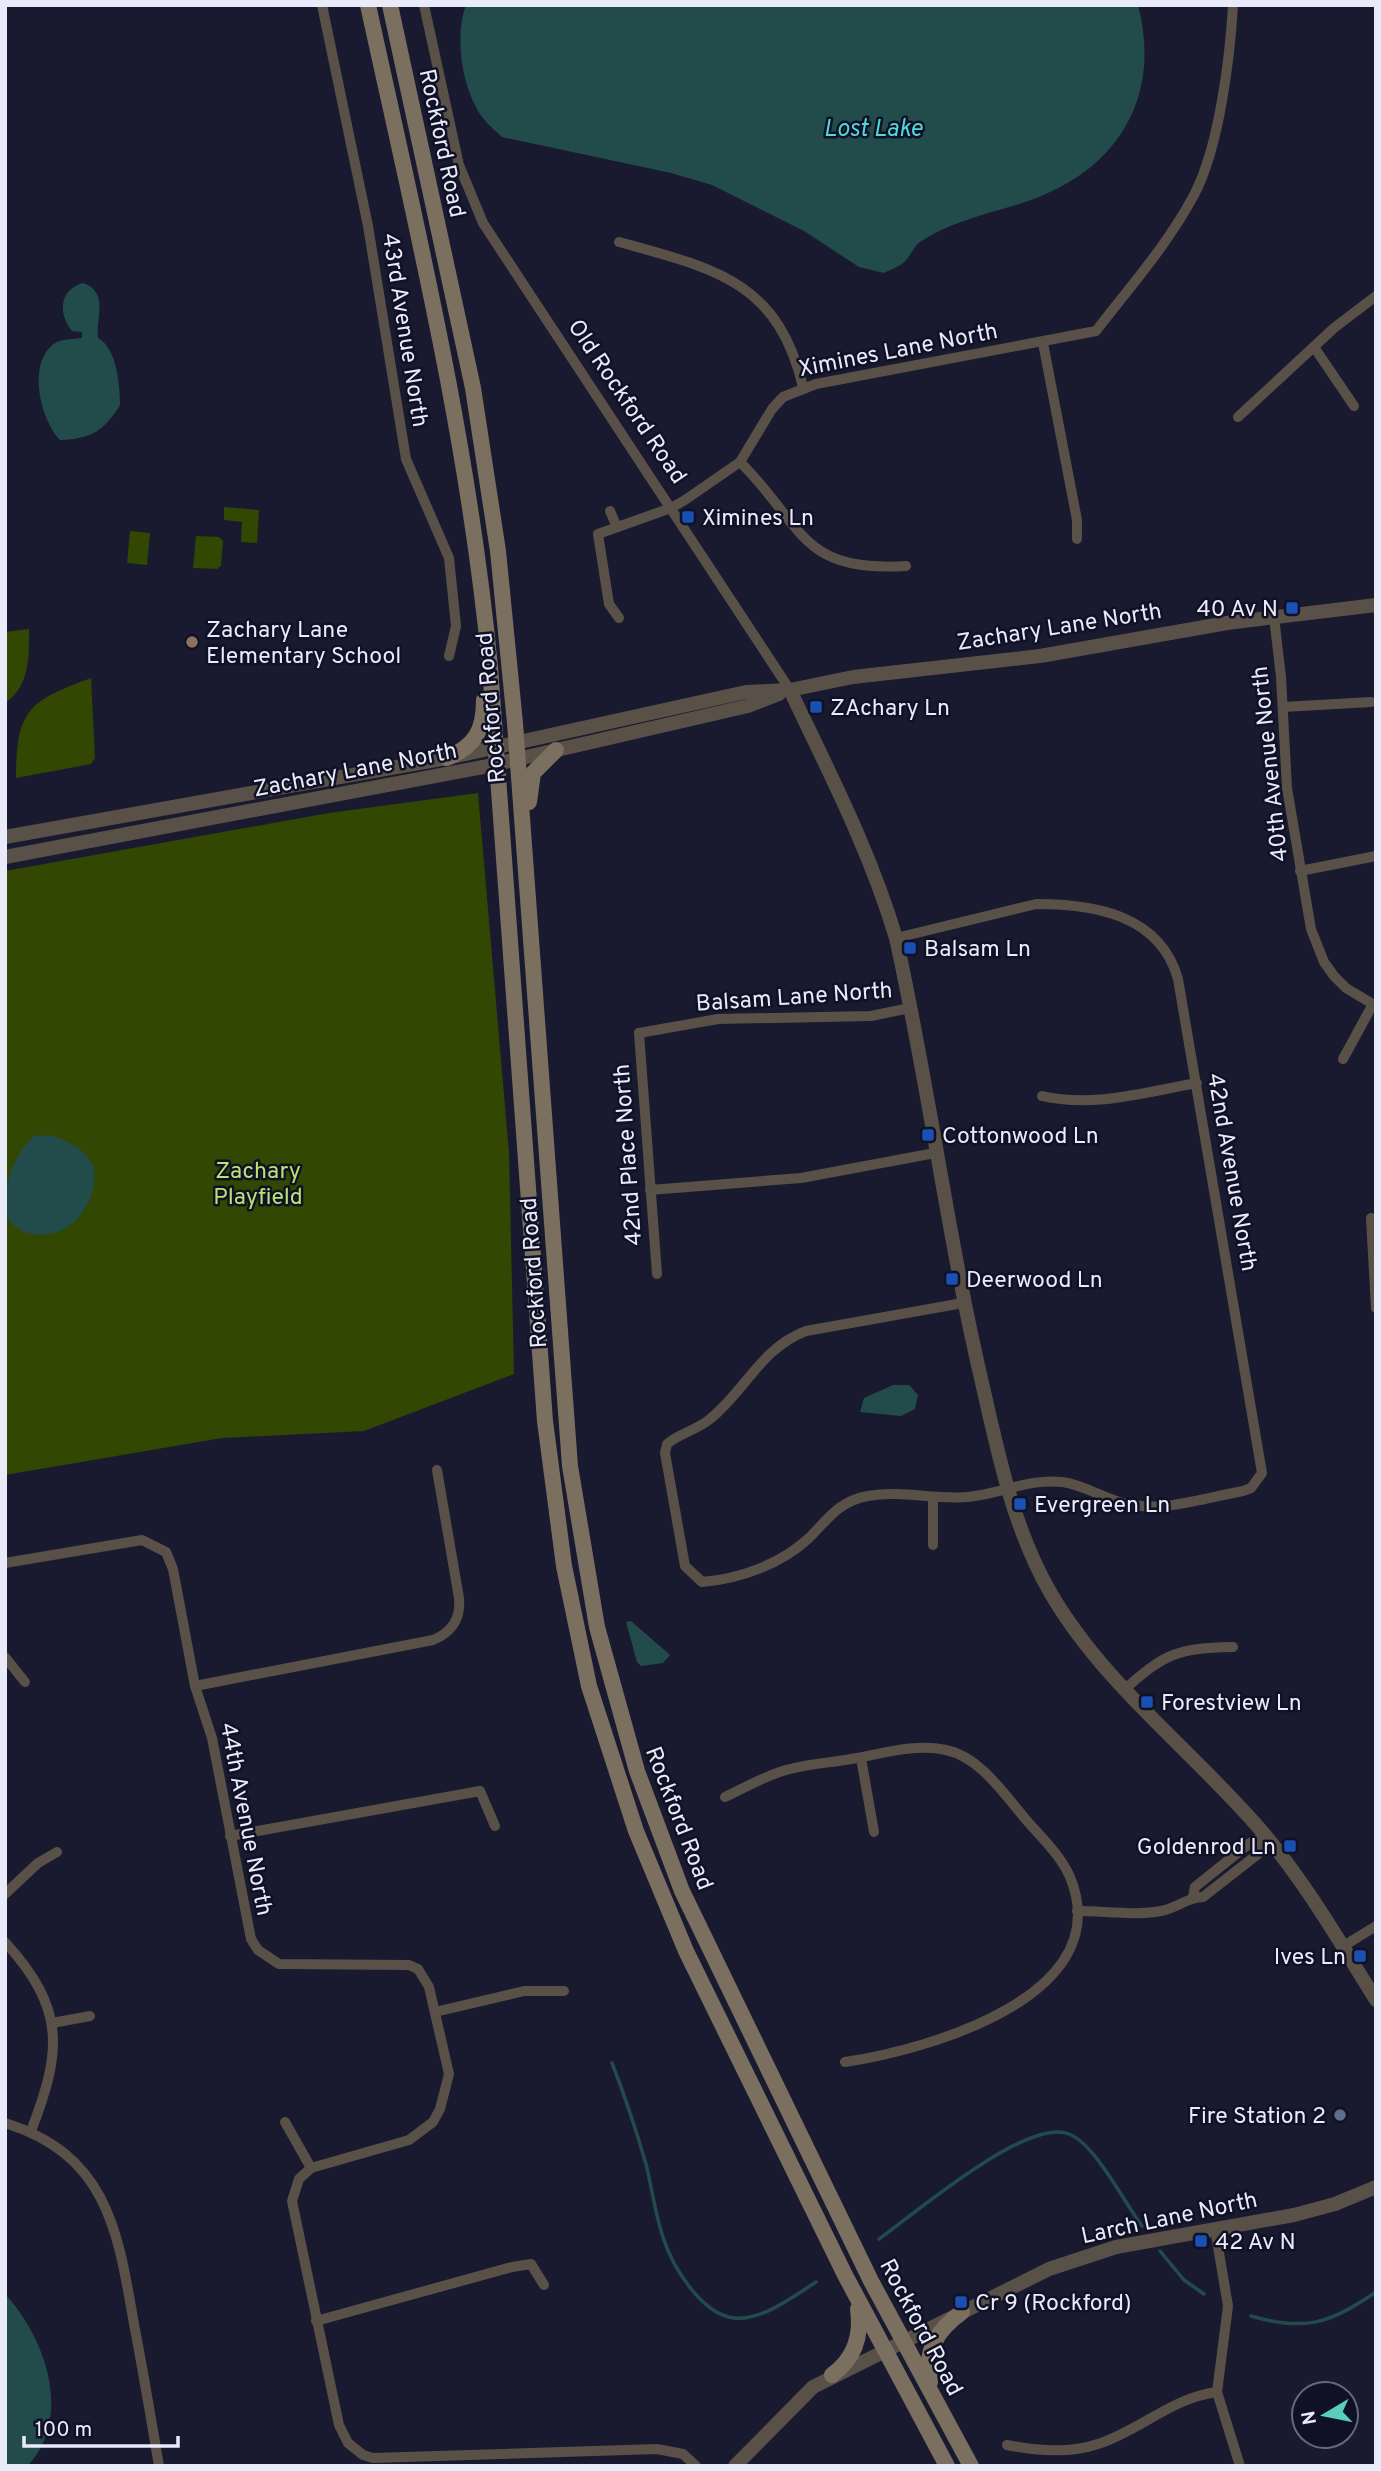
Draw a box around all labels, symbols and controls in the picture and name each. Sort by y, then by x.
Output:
street label: Rockford Road [411,67,470,220]
water label: Lost Lake [824,115,923,145]
street label: 43rd Avenue North [374,231,433,429]
street label: Old Rockford Road [560,315,692,490]
street label: Ximines Lane North [797,318,1000,385]
place label: Ximines Ln [702,505,814,534]
marker: Ximines Ln [680,509,696,525]
place label: 40 Av N [1197,596,1278,625]
street label: Zachary Lane North [955,598,1164,659]
marker: 40 Av N [1284,600,1300,616]
place label: Zachary Lane Elementary School [206,617,401,672]
street label: Rockford Road [471,631,514,784]
marker: Zachary Lane Elementary School [184,634,200,650]
street label: 40th Avenue North [1247,664,1296,863]
place label: ZAchary Ln [830,695,950,724]
marker: ZAchary Ln [808,699,824,715]
street label: Zachary Lane North [251,737,460,805]
place label: Balsam Ln [924,936,1031,965]
marker: Balsam Ln [902,940,918,956]
street label: Balsam Lane North [695,977,894,1020]
street label: 42nd Place North [609,1063,650,1247]
street label: 42nd Avenue North [1199,1071,1262,1274]
place label: Cottonwood Ln [942,1123,1099,1152]
marker: Cottonwood Ln [920,1127,936,1143]
park label: Zachary Playfield [213,1158,303,1213]
street label: Rockford Road [516,1196,555,1349]
place label: Deerwood Ln [966,1267,1103,1296]
marker: Deerwood Ln [944,1271,960,1287]
place label: Evergreen Ln [1034,1492,1170,1521]
marker: Evergreen Ln [1012,1496,1028,1512]
place label: Forestview Ln [1161,1690,1302,1719]
marker: Forestview Ln [1139,1694,1155,1710]
street label: 44th Avenue North [212,1720,277,1918]
street label: Rockford Road [637,1743,718,1895]
place label: Goldenrod Ln [1137,1834,1276,1863]
marker: Goldenrod Ln [1282,1838,1298,1854]
place label: Ives Ln [1274,1944,1346,1973]
marker: Ives Ln [1352,1948,1368,1964]
place label: Fire Station 2 [1188,2103,1326,2132]
marker: Fire Station 2 [1332,2107,1348,2123]
street label: Larch Lane North [1079,2187,1260,2252]
place label: 42 Av N [1215,2229,1296,2258]
marker: 42 Av N [1193,2233,1209,2249]
street label: Rockford Road [871,2255,968,2402]
place label: Cr 9 (Rockford) [975,2290,1132,2319]
marker: Cr 9 (Rockford) [953,2294,969,2310]
north arrow [1290,2380,1360,2450]
scale bar [24,2404,178,2448]
text: N [1297,2409,1323,2426]
text: 100 m [35,2417,92,2444]

